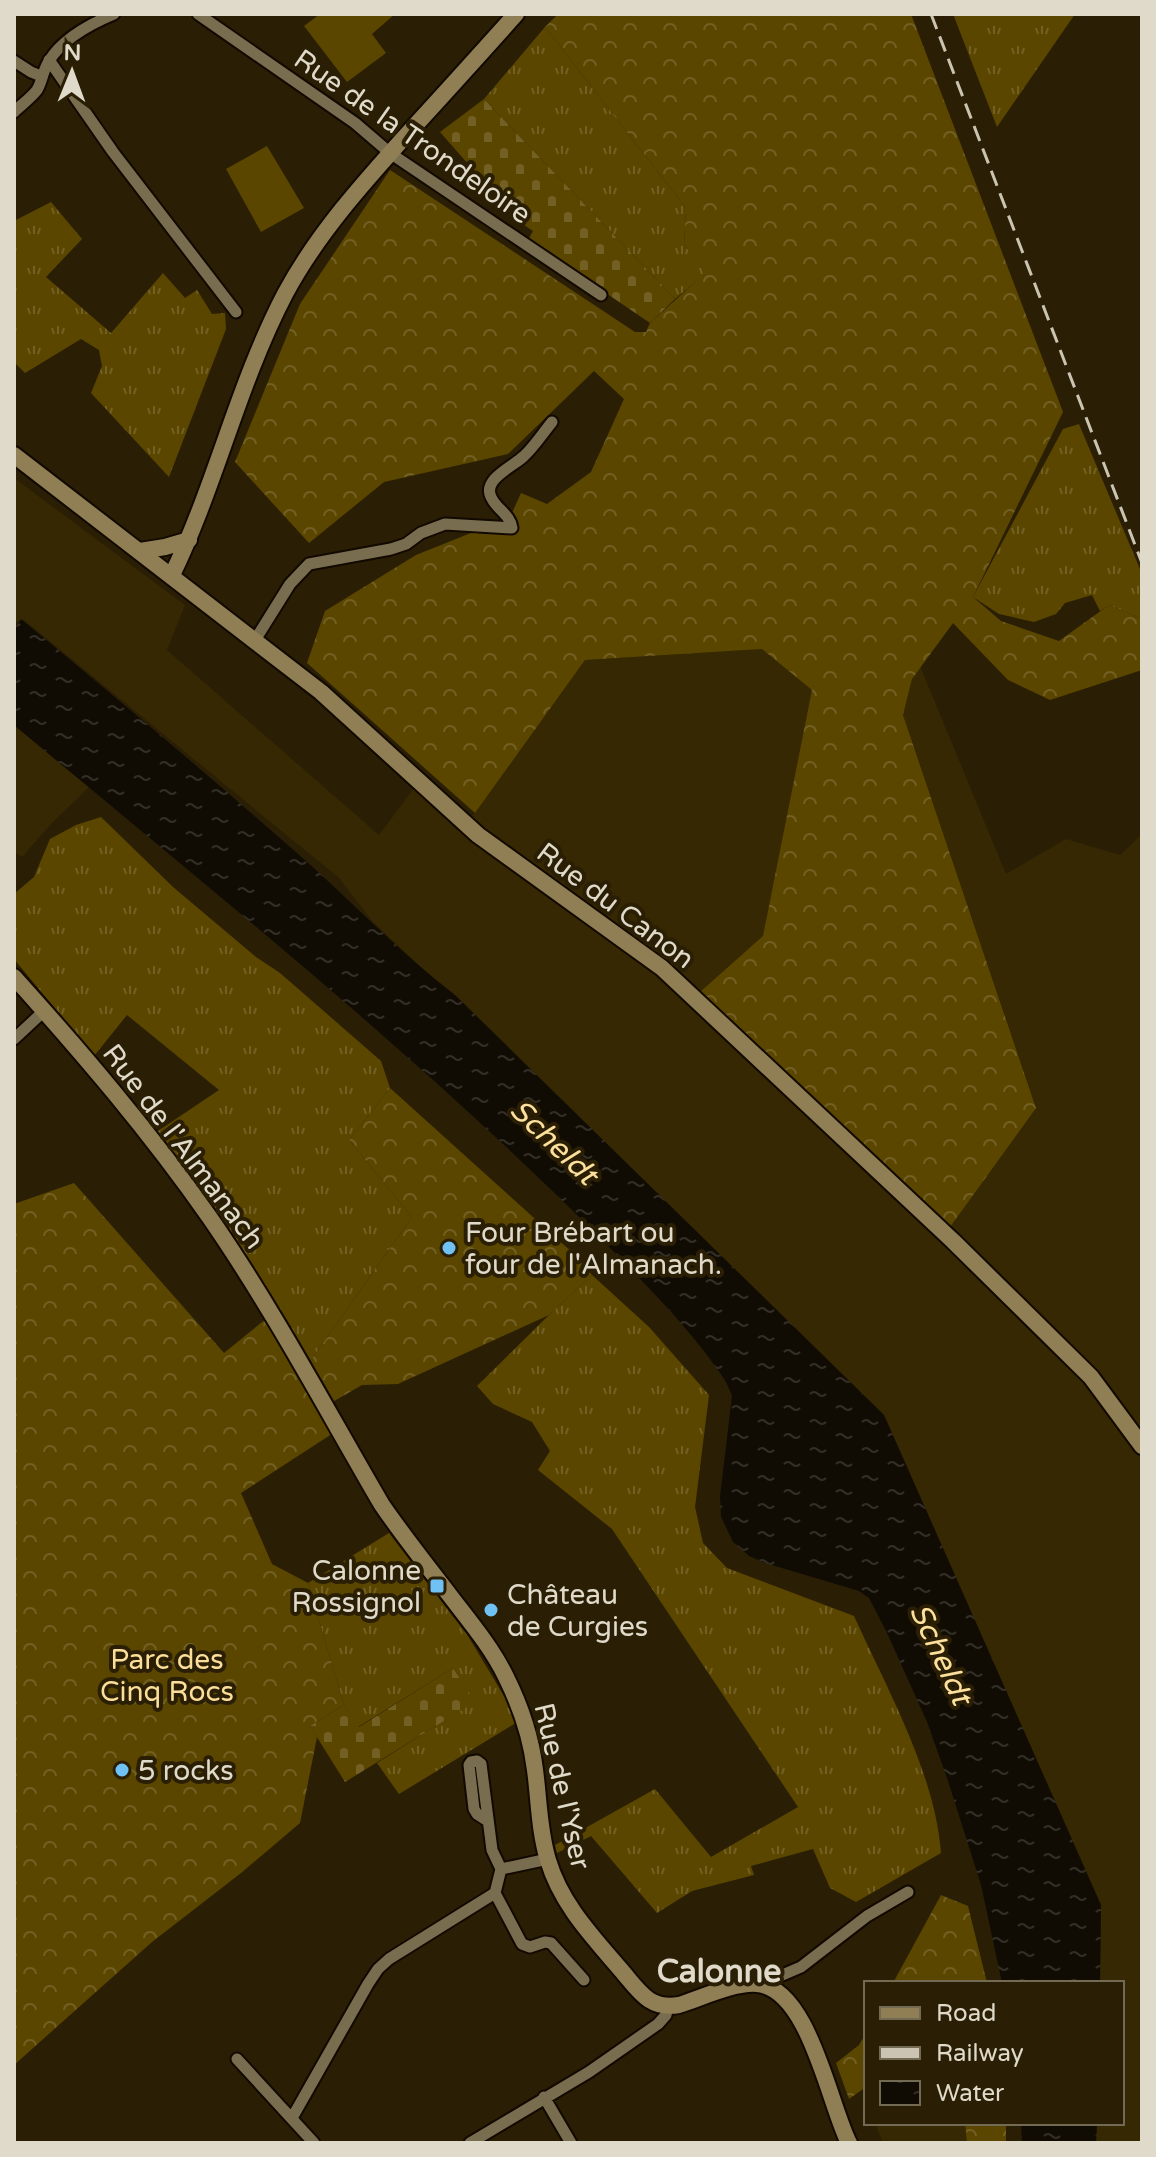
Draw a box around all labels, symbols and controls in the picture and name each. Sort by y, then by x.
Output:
north arrow [32,32,112,112]
text: N [63,40,81,66]
street label: Rue de la Trondeloire [287,42,537,231]
street label: Rue du Canon [530,836,701,976]
street label: Rue de l'Almanach [95,1037,271,1256]
water label: Scheldt [502,1092,608,1195]
place label: Four Brébart ou four de l'Almanach. [465,1216,722,1282]
marker: Four Brébart ou four de l'Almanach. [440,1239,458,1257]
place label: Calonne Rossignol [291,1554,421,1620]
marker: Calonne Rossignol [428,1577,446,1595]
place label: Château de Curgies [507,1578,648,1644]
water label: Scheldt [901,1598,982,1714]
marker: Château de Curgies [482,1601,500,1619]
park label: Parc des Cinq Rocs [100,1643,234,1709]
street label: Rue de l'Yser [526,1700,598,1873]
place label: 5 rocks [138,1754,234,1788]
marker: 5 rocks [113,1761,131,1779]
district label: Calonne [657,1953,781,1991]
legend [864,1981,1124,2125]
text: Road [936,1999,996,2028]
text: Railway [936,2039,1024,2068]
text: Water [936,2079,1005,2108]

